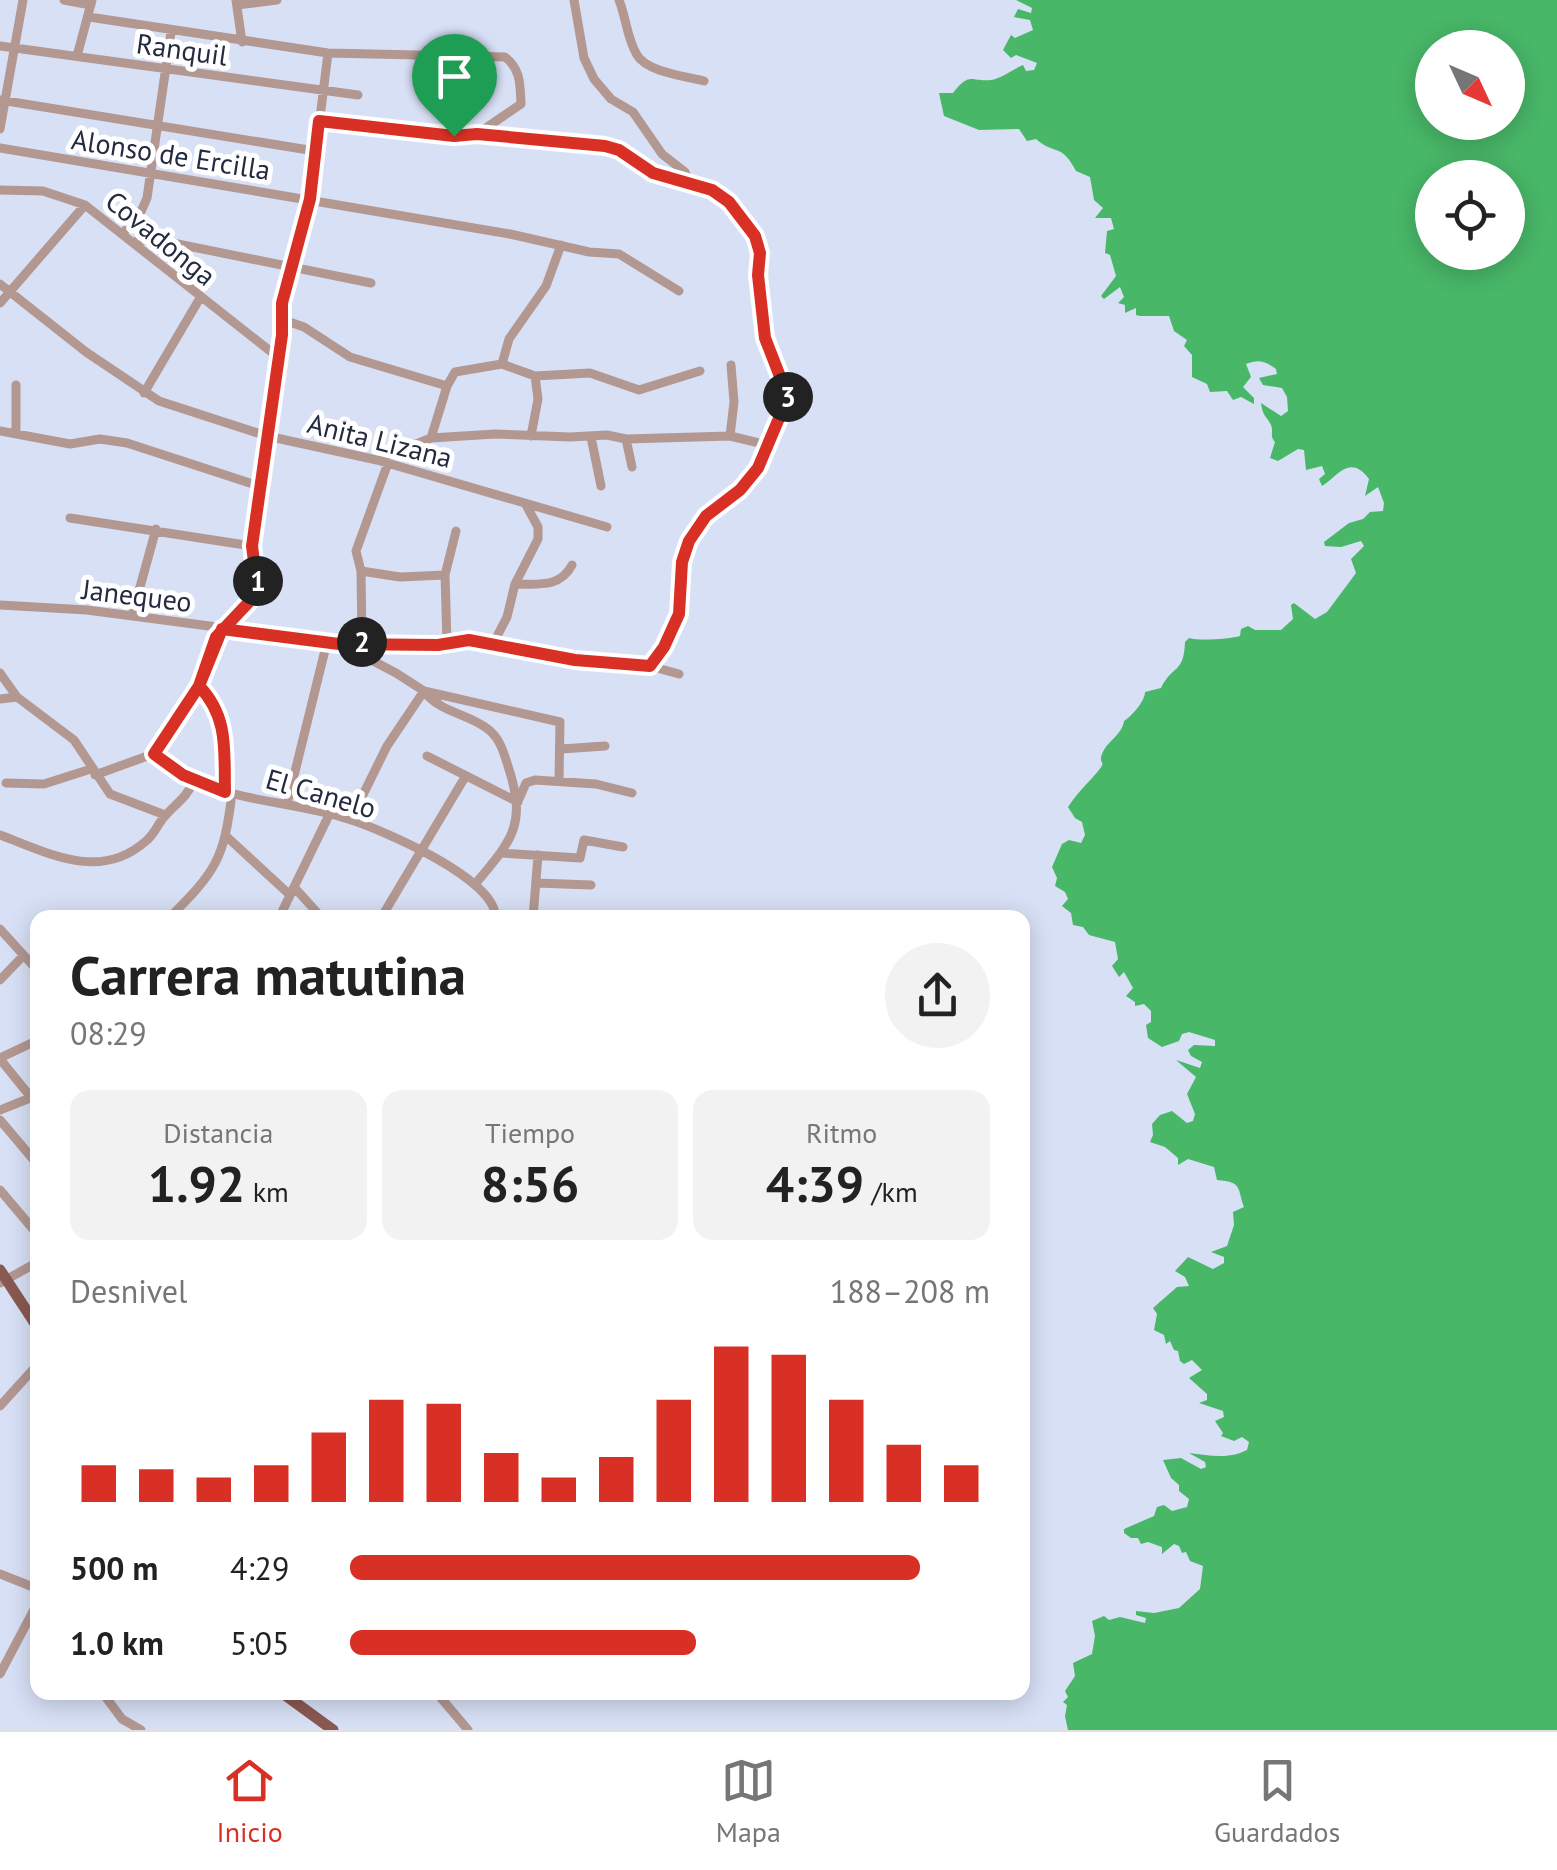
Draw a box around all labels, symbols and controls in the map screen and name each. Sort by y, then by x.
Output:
street label: Ranquil [134,24,230,74]
north arrow [1415,30,1525,140]
map controls [1415,30,1525,270]
pin [412,34,497,137]
icon: arrive [427,49,482,104]
street label: Alonso de Ercilla [69,120,273,188]
button: locate [1415,160,1525,270]
street label: Covadonga [98,182,224,294]
pin: 3 [763,372,813,422]
text: 3 [780,378,796,415]
street label: Anita Lizana [304,404,456,476]
pin: 1 [233,556,283,606]
text: 1 [250,562,266,599]
street label: Janequeo [79,570,194,620]
pin: 2 [337,617,387,667]
text: 2 [354,623,370,660]
street label: El Canelo [262,760,380,826]
text: Carrera matutina [70,939,466,1010]
button: share [885,943,990,1048]
text: 08:29 [70,1012,147,1054]
text: Distancia [163,1114,273,1151]
text: Tiempo [485,1114,575,1151]
text: Ritmo [806,1114,877,1151]
text: 1.92 [148,1151,245,1216]
text: 8:56 [481,1151,579,1216]
text: 4:39 [766,1151,864,1216]
text: km [245,1173,289,1210]
text: /km [864,1173,918,1210]
text: Desnivel [70,1270,187,1312]
text: 188–208 m [830,1270,990,1312]
text: 500 m [70,1547,158,1589]
text: 4:29 [230,1547,289,1589]
text: 1.0 km [70,1622,164,1664]
text: 5:05 [230,1622,289,1664]
tab: Inicio [217,1753,283,1850]
tab: Mapa [716,1753,781,1850]
tab: Guardados [1214,1753,1340,1850]

